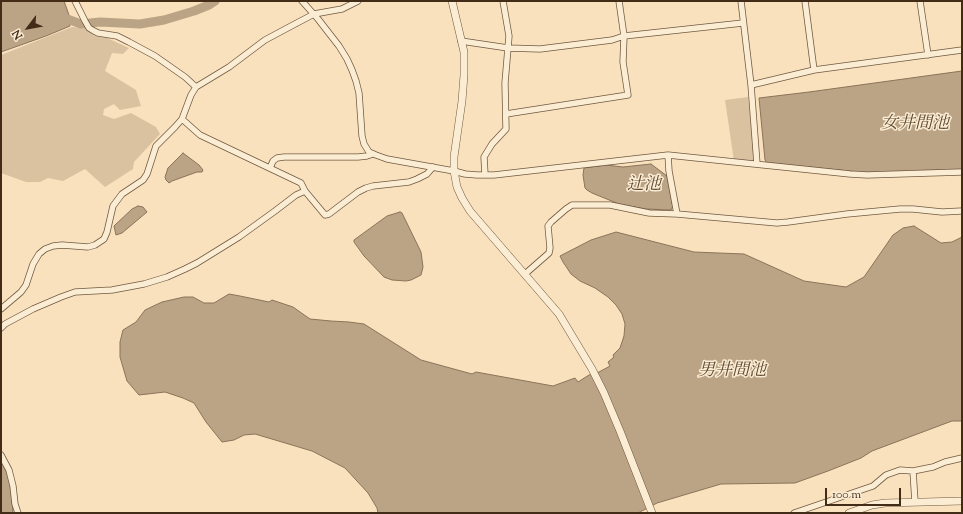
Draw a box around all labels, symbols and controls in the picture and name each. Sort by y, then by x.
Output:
north arrow [8,8,48,48]
text: N [9,26,27,42]
water label: 女井間池 [881,115,949,135]
water label: 辻池 [627,176,661,196]
water label: 男井間池 [698,362,766,382]
scale bar [827,480,903,506]
text: 100 m [832,486,861,504]

